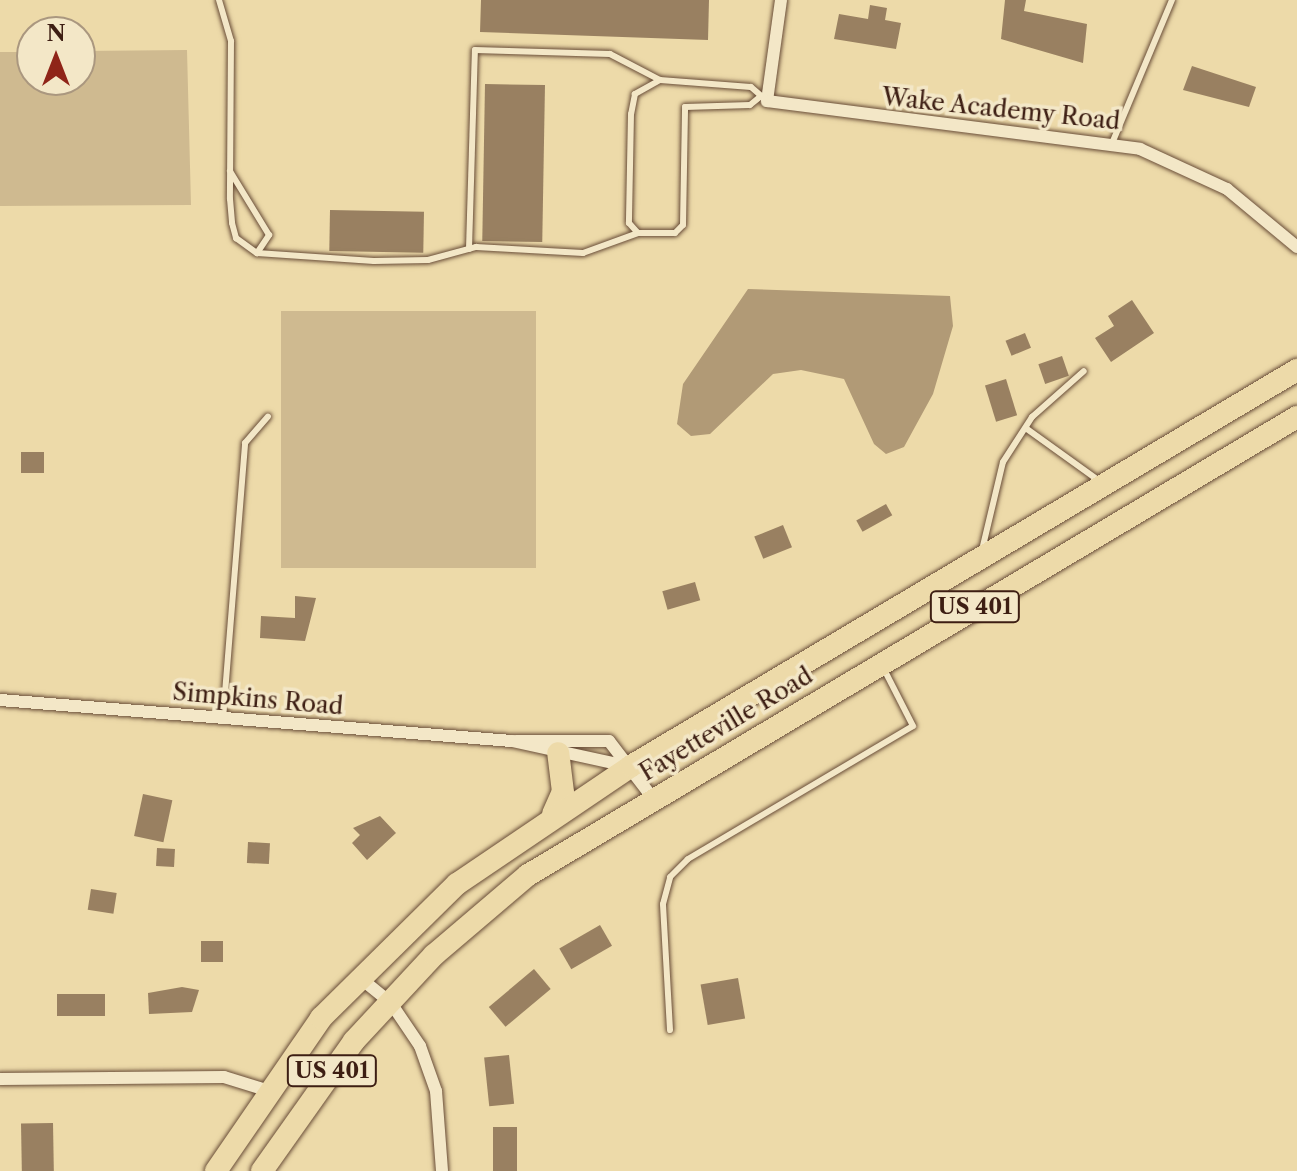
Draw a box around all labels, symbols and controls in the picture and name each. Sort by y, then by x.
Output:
north arrow [16,16,96,96]
text: N [46,20,66,47]
street label: Wake Academy Road [880,82,1122,136]
road number: US 401 [929,589,1021,625]
street label: Fayetteville Road [634,661,818,787]
street label: Simpkins Road [171,677,345,721]
road number: US 401 [286,1053,378,1089]

